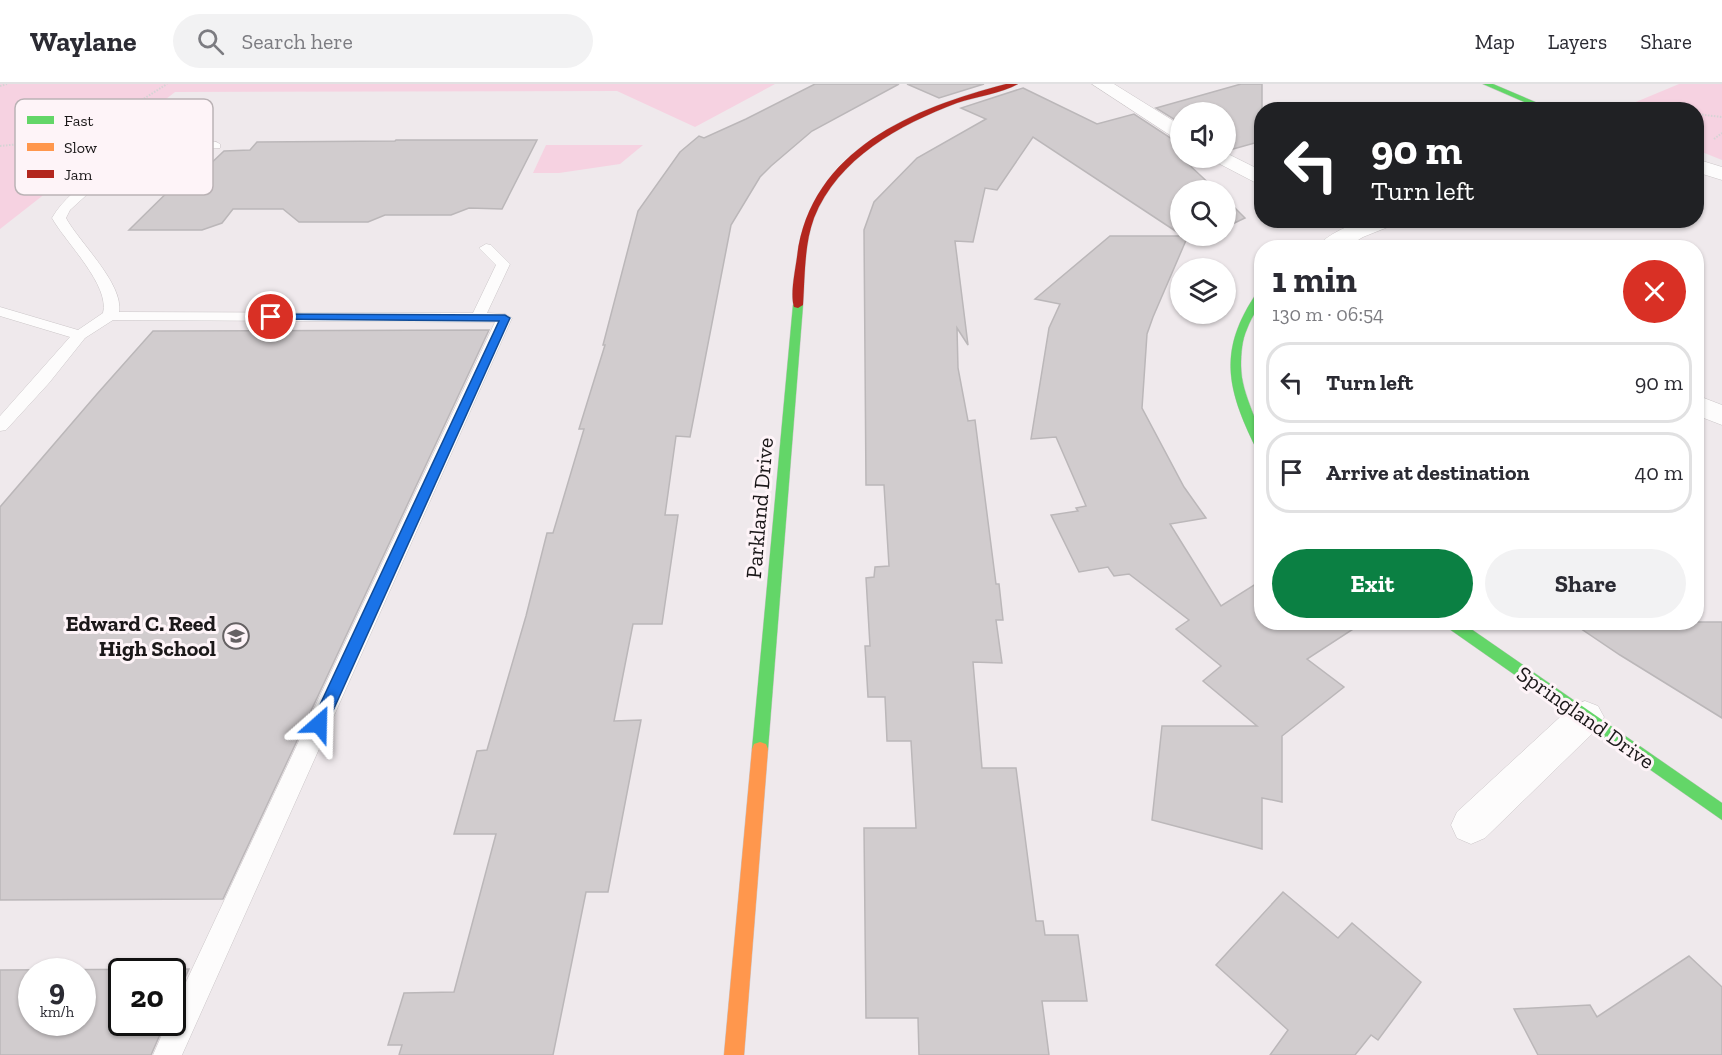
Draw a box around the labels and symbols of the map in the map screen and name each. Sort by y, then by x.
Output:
legend [15,99,213,195]
text: Fast [64,111,93,130]
text: Slow [64,138,98,157]
text: Jam [64,165,93,184]
pin [245,291,296,342]
street label: Parkland Drive [740,436,779,580]
place label: Edward C. Reed High School [65,610,216,662]
school or university icon: Edward C. Reed High School [221,621,251,651]
street label: Springland Drive [1512,660,1660,775]
position arrow [287,692,351,756]
speed limit sign: 20 [108,958,186,1036]

